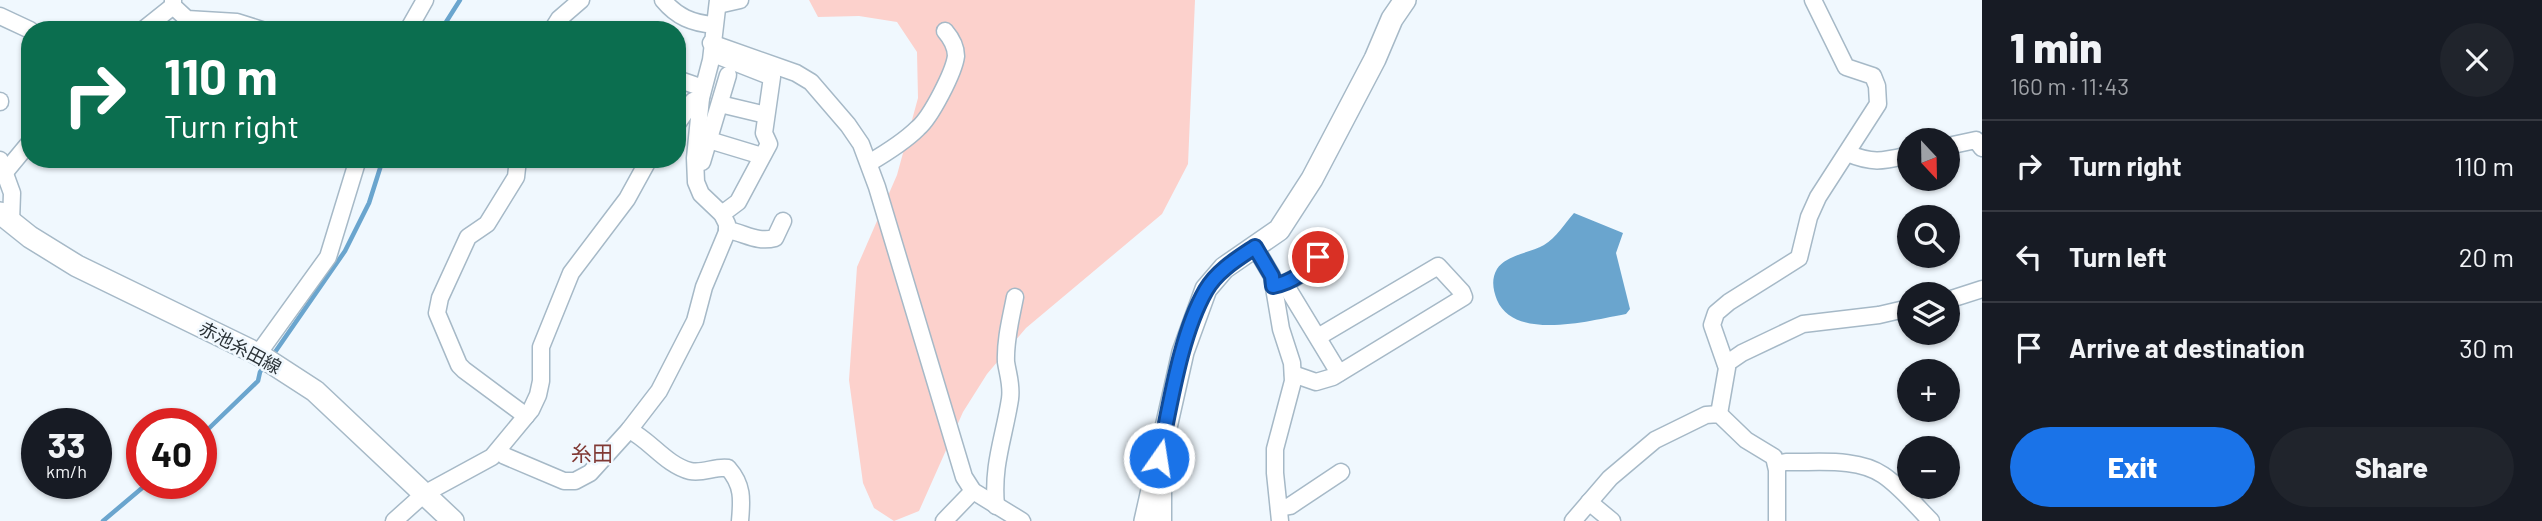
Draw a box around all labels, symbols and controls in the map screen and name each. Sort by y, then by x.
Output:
text: 1 min [2010,21,2102,71]
button: close [2440,23,2514,97]
text: 110 m [164,46,278,105]
icon: right [49,49,140,140]
text: 160 m · 11:43 [2010,72,2129,100]
text: Turn right [164,106,299,144]
north arrow [1897,128,1960,191]
map controls [1897,128,1960,499]
icon: right [2010,147,2048,185]
text: Turn right [2069,150,2182,181]
text: 110 m [2454,150,2514,181]
button: search [1897,205,1960,268]
pin [1288,227,1348,287]
icon: arrive [1299,238,1337,276]
icon: left [2010,238,2048,276]
text: Turn left [2069,241,2167,272]
text: 20 m [2459,241,2514,272]
button: layers [1897,282,1960,345]
street label: 赤池糸田線 [196,316,285,378]
icon: arrive [2010,329,2048,367]
text: Arrive at destination [2069,332,2305,363]
text: 30 m [2459,332,2514,363]
button: + [1897,359,1960,422]
speed limit sign: 40 [126,408,217,499]
position arrow [1122,421,1196,495]
text: 33 [48,423,85,465]
button: Exit [2010,427,2255,507]
button: Share [2269,427,2514,507]
button: − [1897,436,1960,499]
district label: 糸田 [571,440,613,465]
text: km/h [46,460,87,482]

